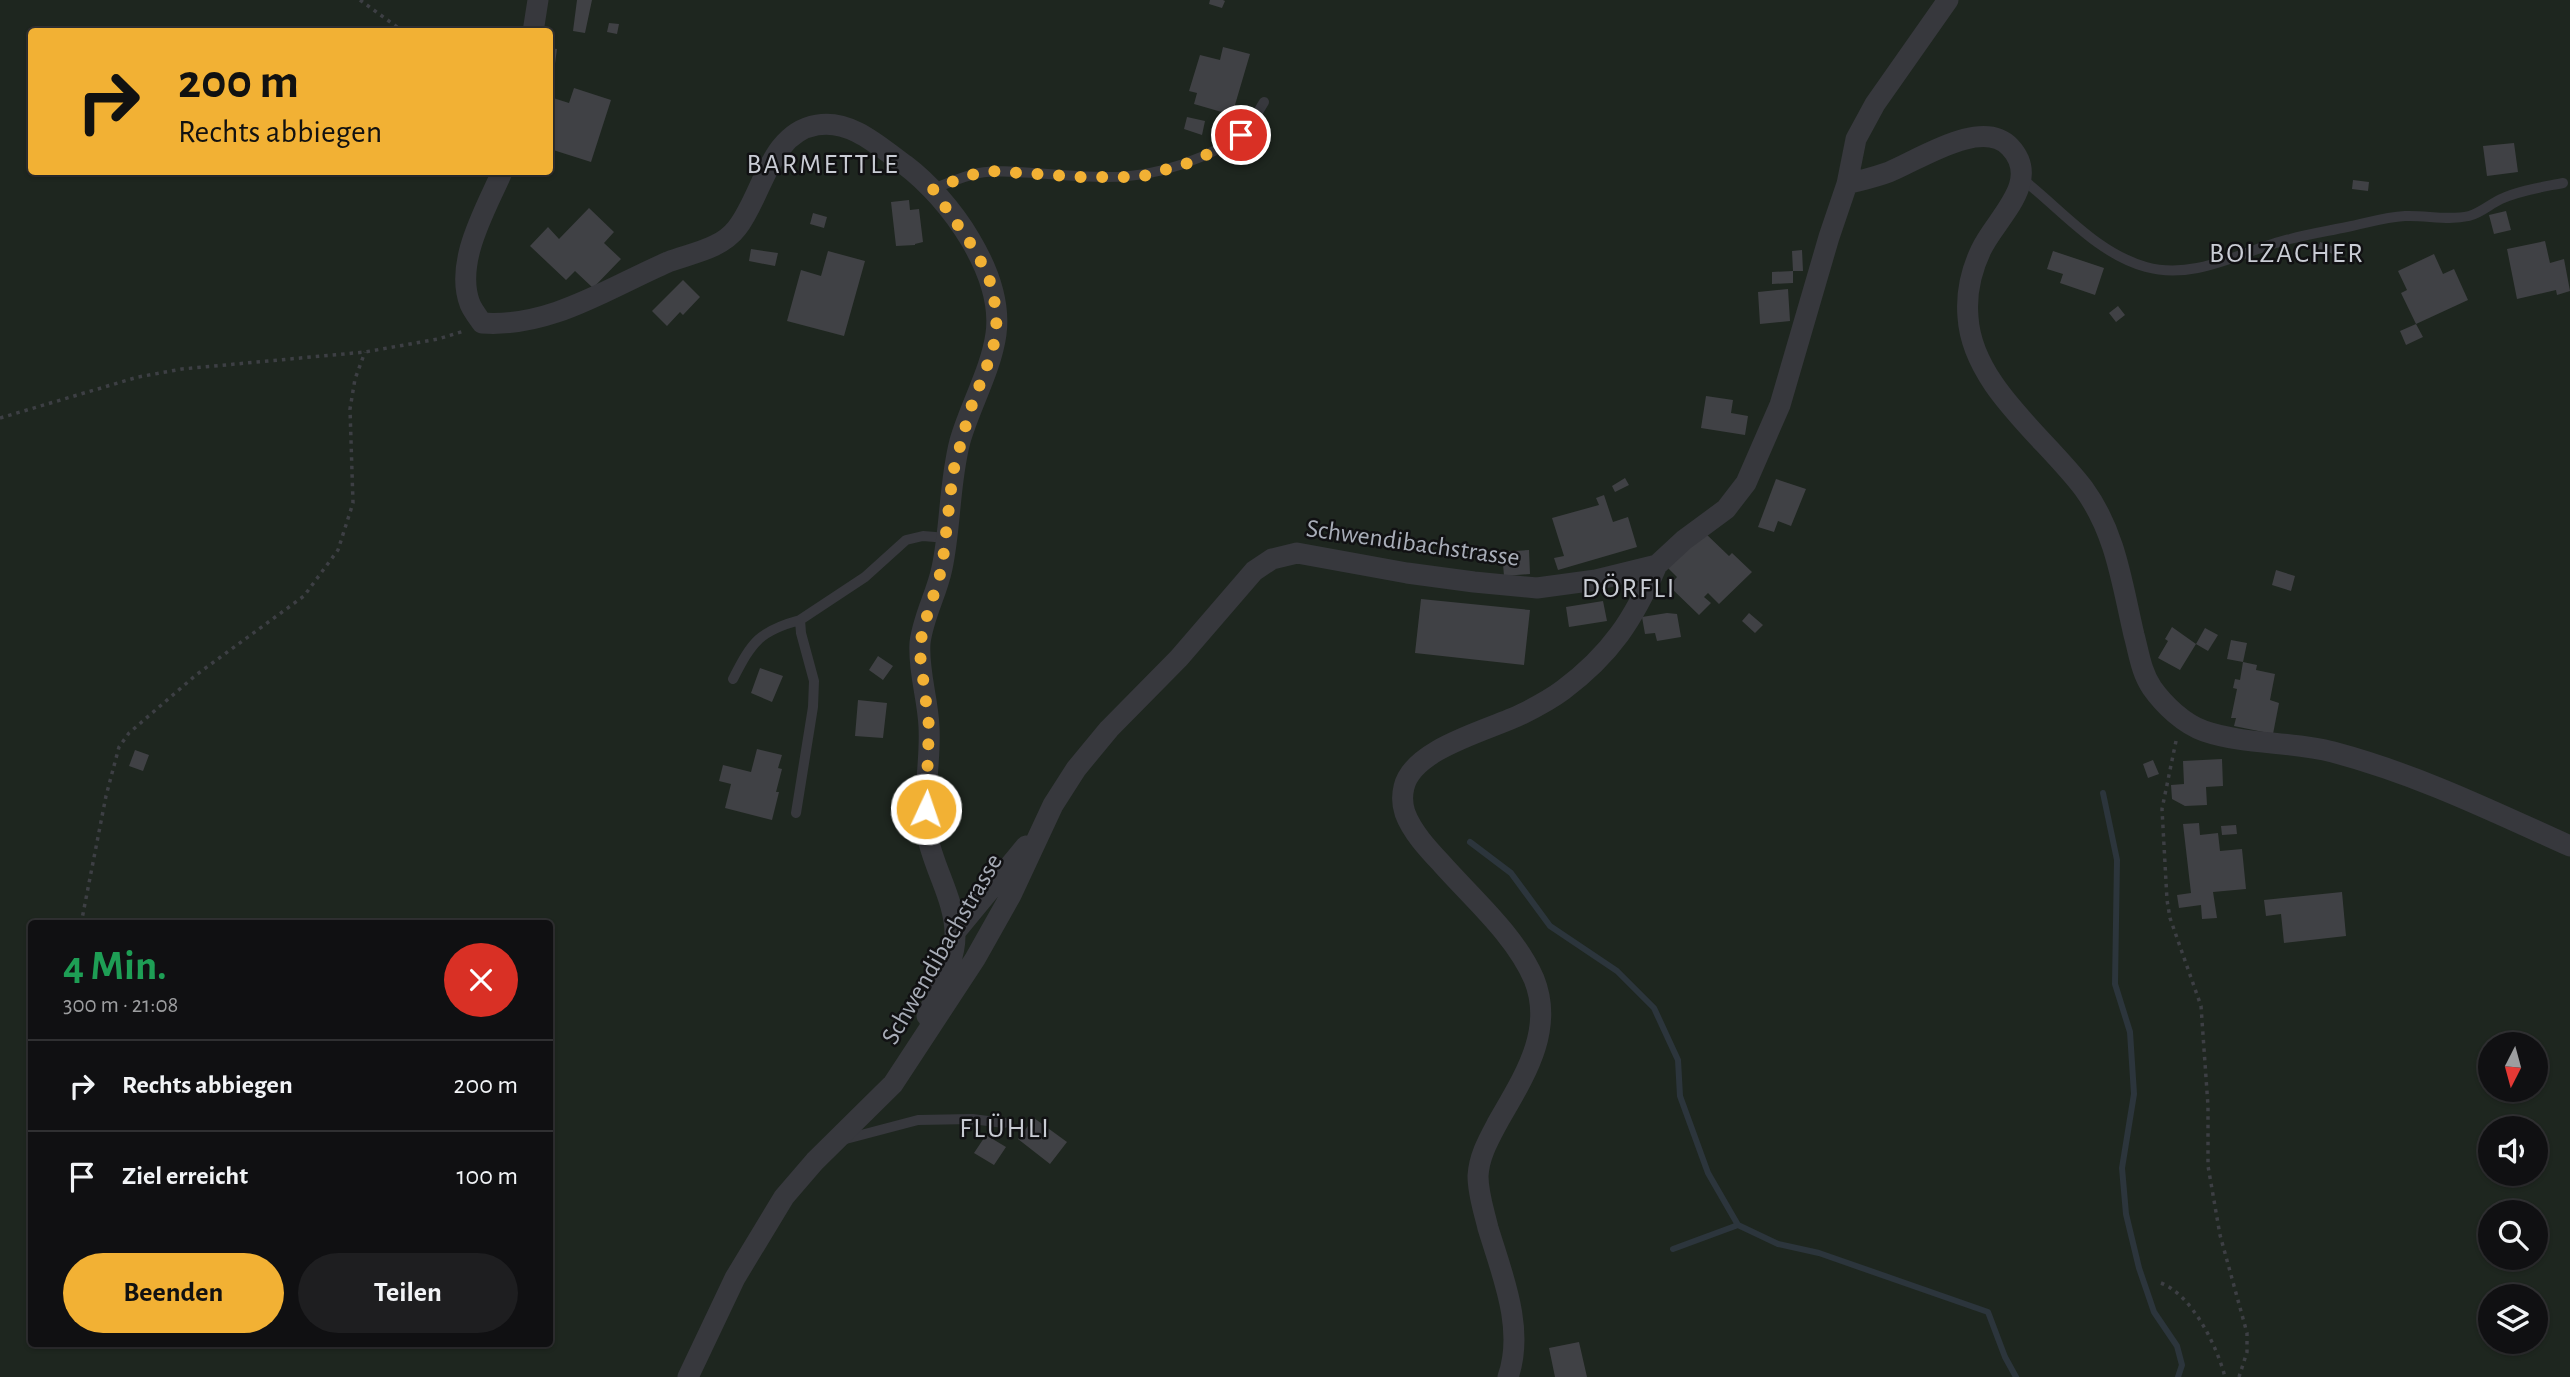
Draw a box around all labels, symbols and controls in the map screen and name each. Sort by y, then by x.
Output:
icon: right [63,56,154,147]
text: 200 m [178,58,299,107]
pin [1211,105,1271,165]
text: Rechts abbiegen [178,116,382,148]
icon: arrive [1222,116,1260,154]
district label: BARMETTLE [747,151,899,179]
district label: BOLZACHER [2209,240,2365,268]
street label: Schwendibachstrasse [1305,515,1521,571]
district label: DÖRFLI [1582,573,1676,603]
position arrow [889,772,963,846]
street label: Schwendibachstrasse [877,849,1007,1049]
button: close [444,943,518,1017]
text: 4 Min. [63,945,167,987]
text: 300 m · 21:08 [63,994,179,1017]
north arrow [2478,1032,2548,1102]
map controls [2478,1032,2548,1354]
icon: right [63,1067,101,1105]
text: Rechts abbiegen [122,1072,293,1098]
text: 200 m [454,1072,518,1098]
district label: FLÜHLI [959,1113,1051,1143]
button: sound [2478,1116,2548,1186]
icon: arrive [63,1158,101,1196]
text: Ziel erreicht [122,1163,248,1189]
text: 100 m [457,1163,518,1189]
button: search [2478,1200,2548,1270]
button: Beenden [63,1253,284,1333]
button: Teilen [298,1253,518,1333]
button: layers [2478,1284,2548,1354]

